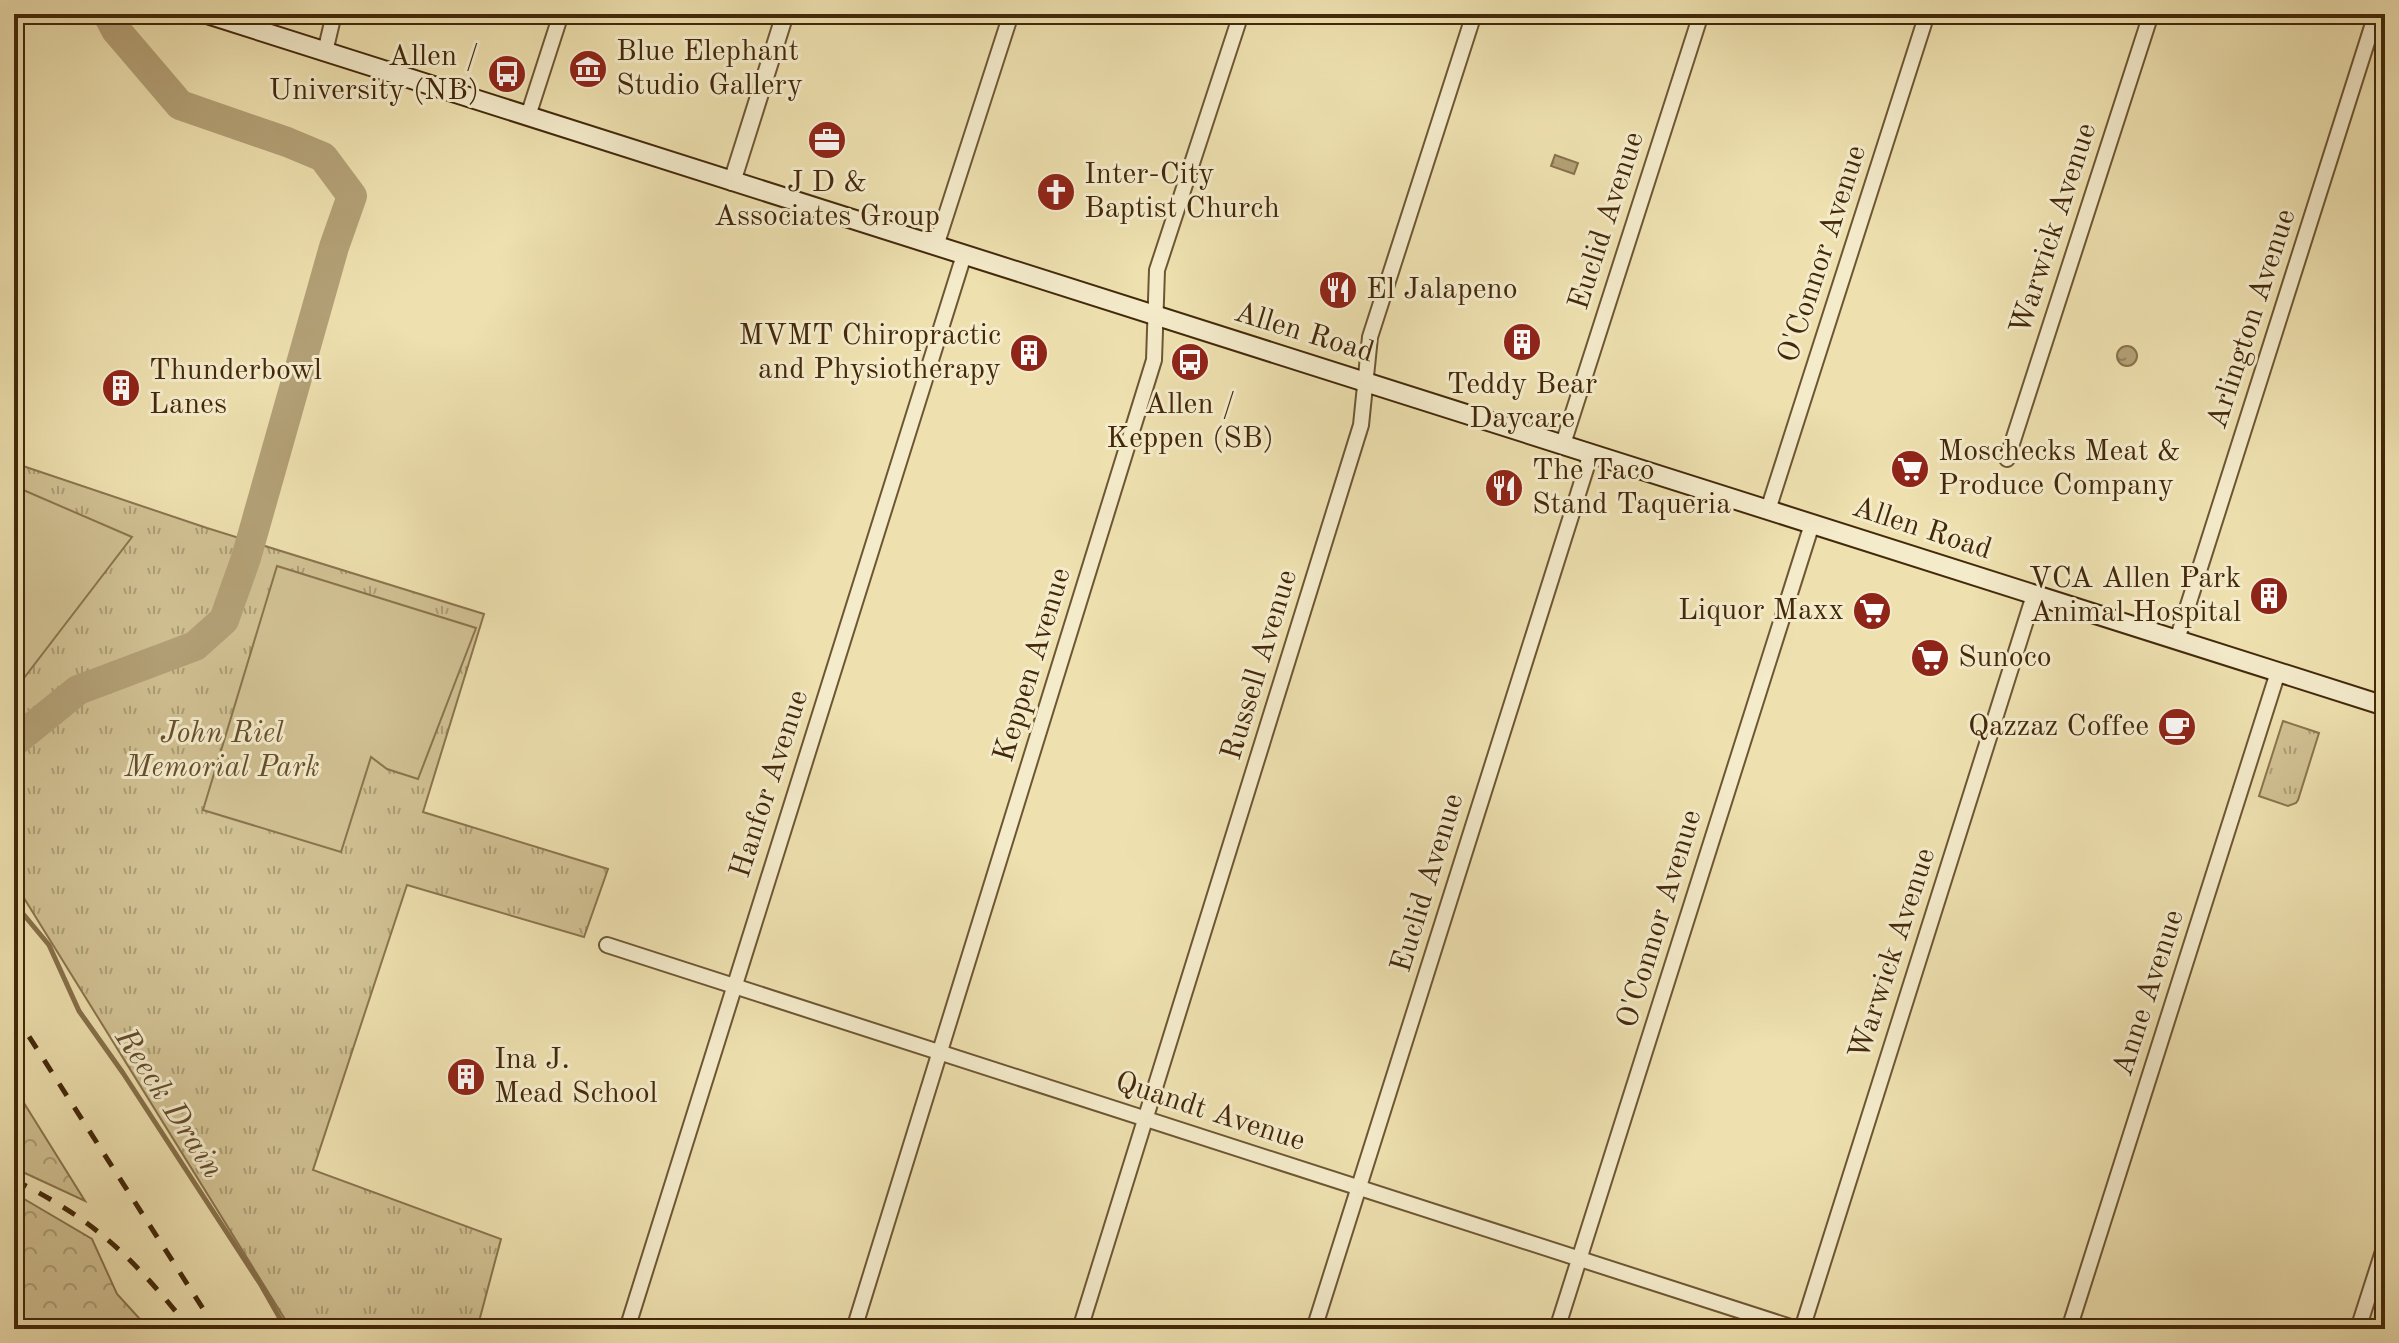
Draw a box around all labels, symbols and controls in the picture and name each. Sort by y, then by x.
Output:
place label: Blue Elephant Studio Gallery [616,37,803,101]
place label: Allen / University (NB) [269,42,479,106]
museum icon: Blue Elephant Studio Gallery [567,48,609,90]
bus stop icon: Allen / University (NB) [486,53,528,95]
office icon: J D & Associates Group [806,119,848,161]
street label: Warwick Avenue [2006,120,2102,338]
street label: Euclid Avenue [1564,128,1650,314]
street label: O'Connor Avenue [1774,142,1872,366]
place label: Inter-City Baptist Church [1084,160,1280,224]
place label: J D & Associates Group [714,168,940,232]
church icon: Inter-City Baptist Church [1035,171,1077,213]
street label: Arlington Avenue [2202,205,2302,433]
restaurant icon: El Jalapeno [1317,269,1359,311]
place label: El Jalapeno [1366,275,1518,305]
street label: Allen Road [1231,298,1377,368]
place label: MVMT Chiropractic and Physiotherapy [739,321,1001,385]
building icon: Teddy Bear Daycare [1501,321,1543,363]
building icon: MVMT Chiropractic and Physiotherapy [1008,332,1050,374]
bus stop icon: Allen / Keppen (SB) [1169,341,1211,383]
place label: Thunderbowl Lanes [149,356,322,420]
building icon: Thunderbowl Lanes [100,367,142,409]
place label: Teddy Bear Daycare [1447,370,1597,434]
place label: Allen / Keppen (SB) [1106,390,1274,454]
place label: Moschecks Meat & Produce Company [1938,437,2181,501]
supermarket icon: Moschecks Meat & Produce Company [1889,448,1931,490]
place label: The Taco Stand Taqueria [1532,456,1731,520]
restaurant icon: The Taco Stand Taqueria [1483,467,1525,509]
street label: Allen Road [1849,492,1995,566]
street label: Keppen Avenue [989,564,1077,766]
place label: VCA Allen Park Animal Hospital [2029,564,2241,628]
street label: Russell Avenue [1217,566,1303,764]
building icon: VCA Allen Park Animal Hospital [2248,575,2290,617]
supermarket icon: Liquor Maxx [1851,590,1893,632]
place label: Liquor Maxx [1678,596,1844,626]
supermarket icon: Sunoco [1909,637,1951,679]
place label: Sunoco [1958,643,2052,673]
street label: Hanfor Avenue [726,686,814,882]
cafe icon: Qazzaz Coffee [2156,706,2198,748]
place label: Qazzaz Coffee [1968,712,2149,742]
park label: John Riel Memorial Park [123,719,320,783]
street label: Euclid Avenue [1387,790,1469,976]
street label: O'Connor Avenue [1613,806,1707,1032]
street label: Warwick Avenue [1845,845,1941,1063]
street label: Anne Avenue [2108,906,2190,1080]
water label: Reeck Drain [107,1023,228,1185]
place label: Ina J. Mead School [494,1045,658,1109]
building icon: Ina J. Mead School [445,1056,487,1098]
street label: Quandt Avenue [1111,1067,1309,1157]

